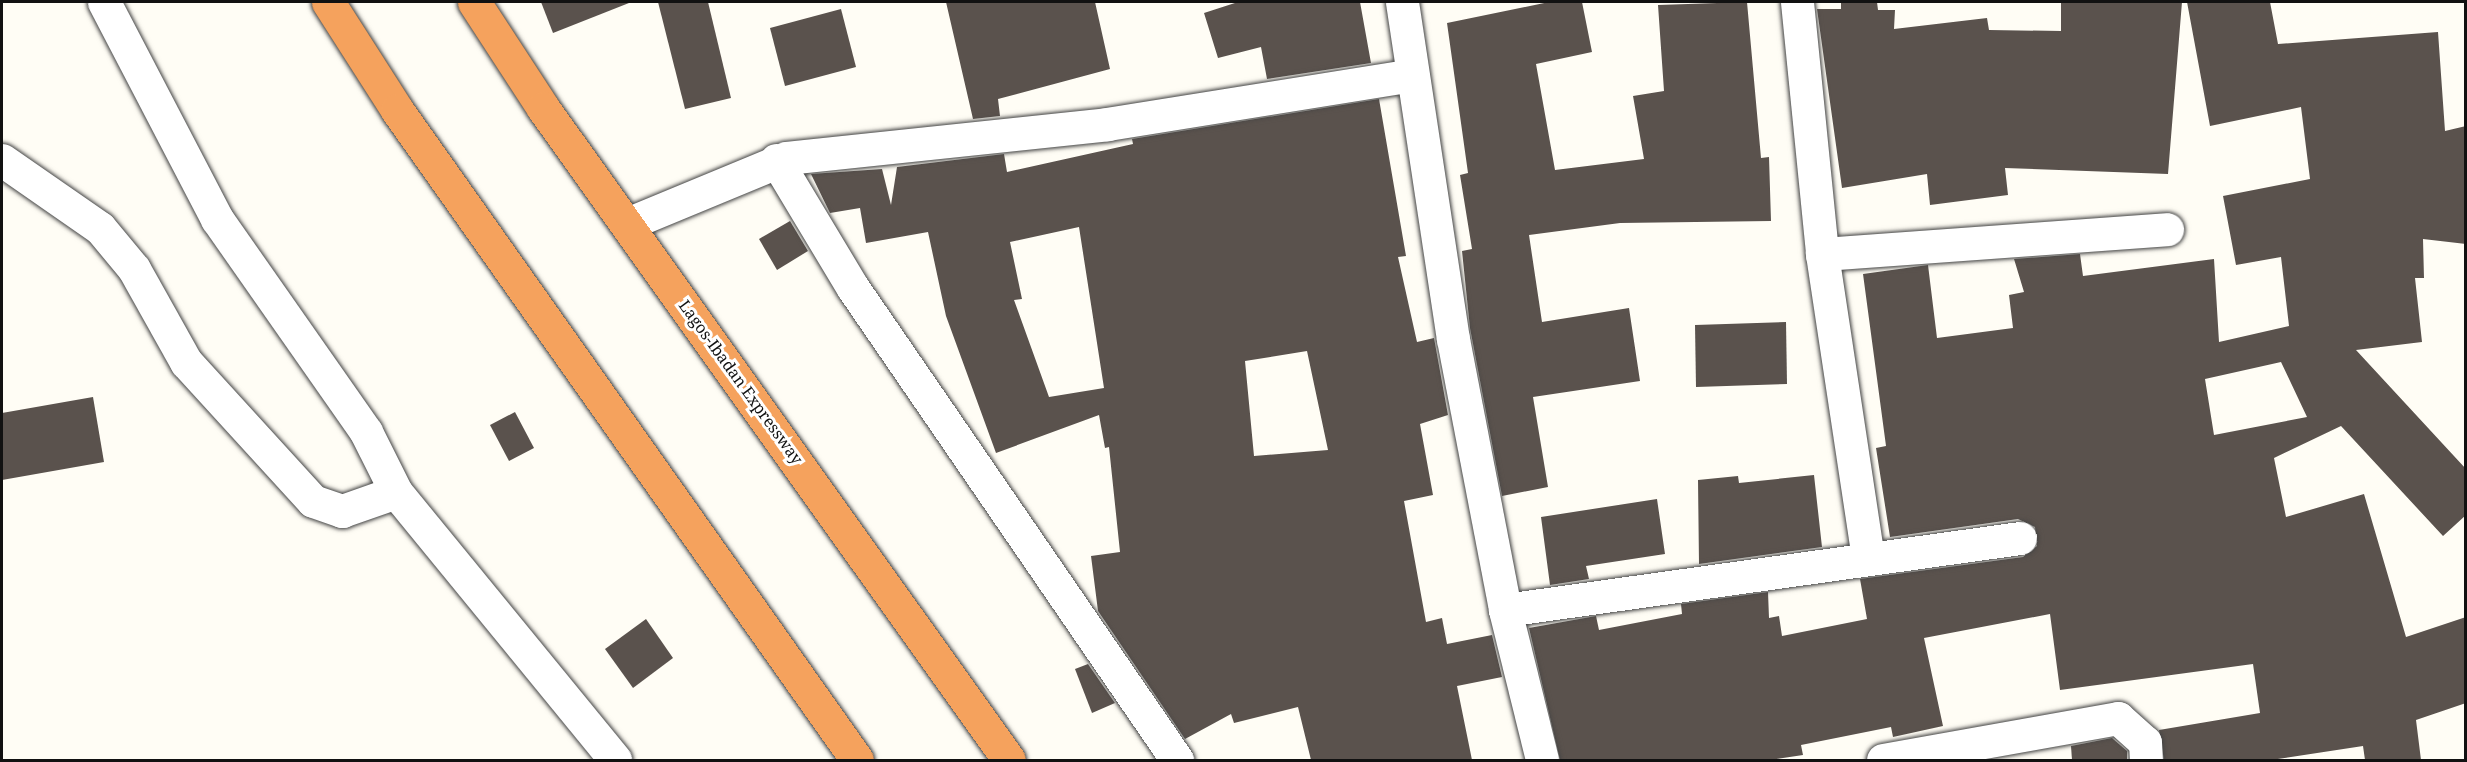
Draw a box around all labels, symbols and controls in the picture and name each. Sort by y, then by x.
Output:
street label: Lagos-Ibadan Expressway [675,296,807,468]

